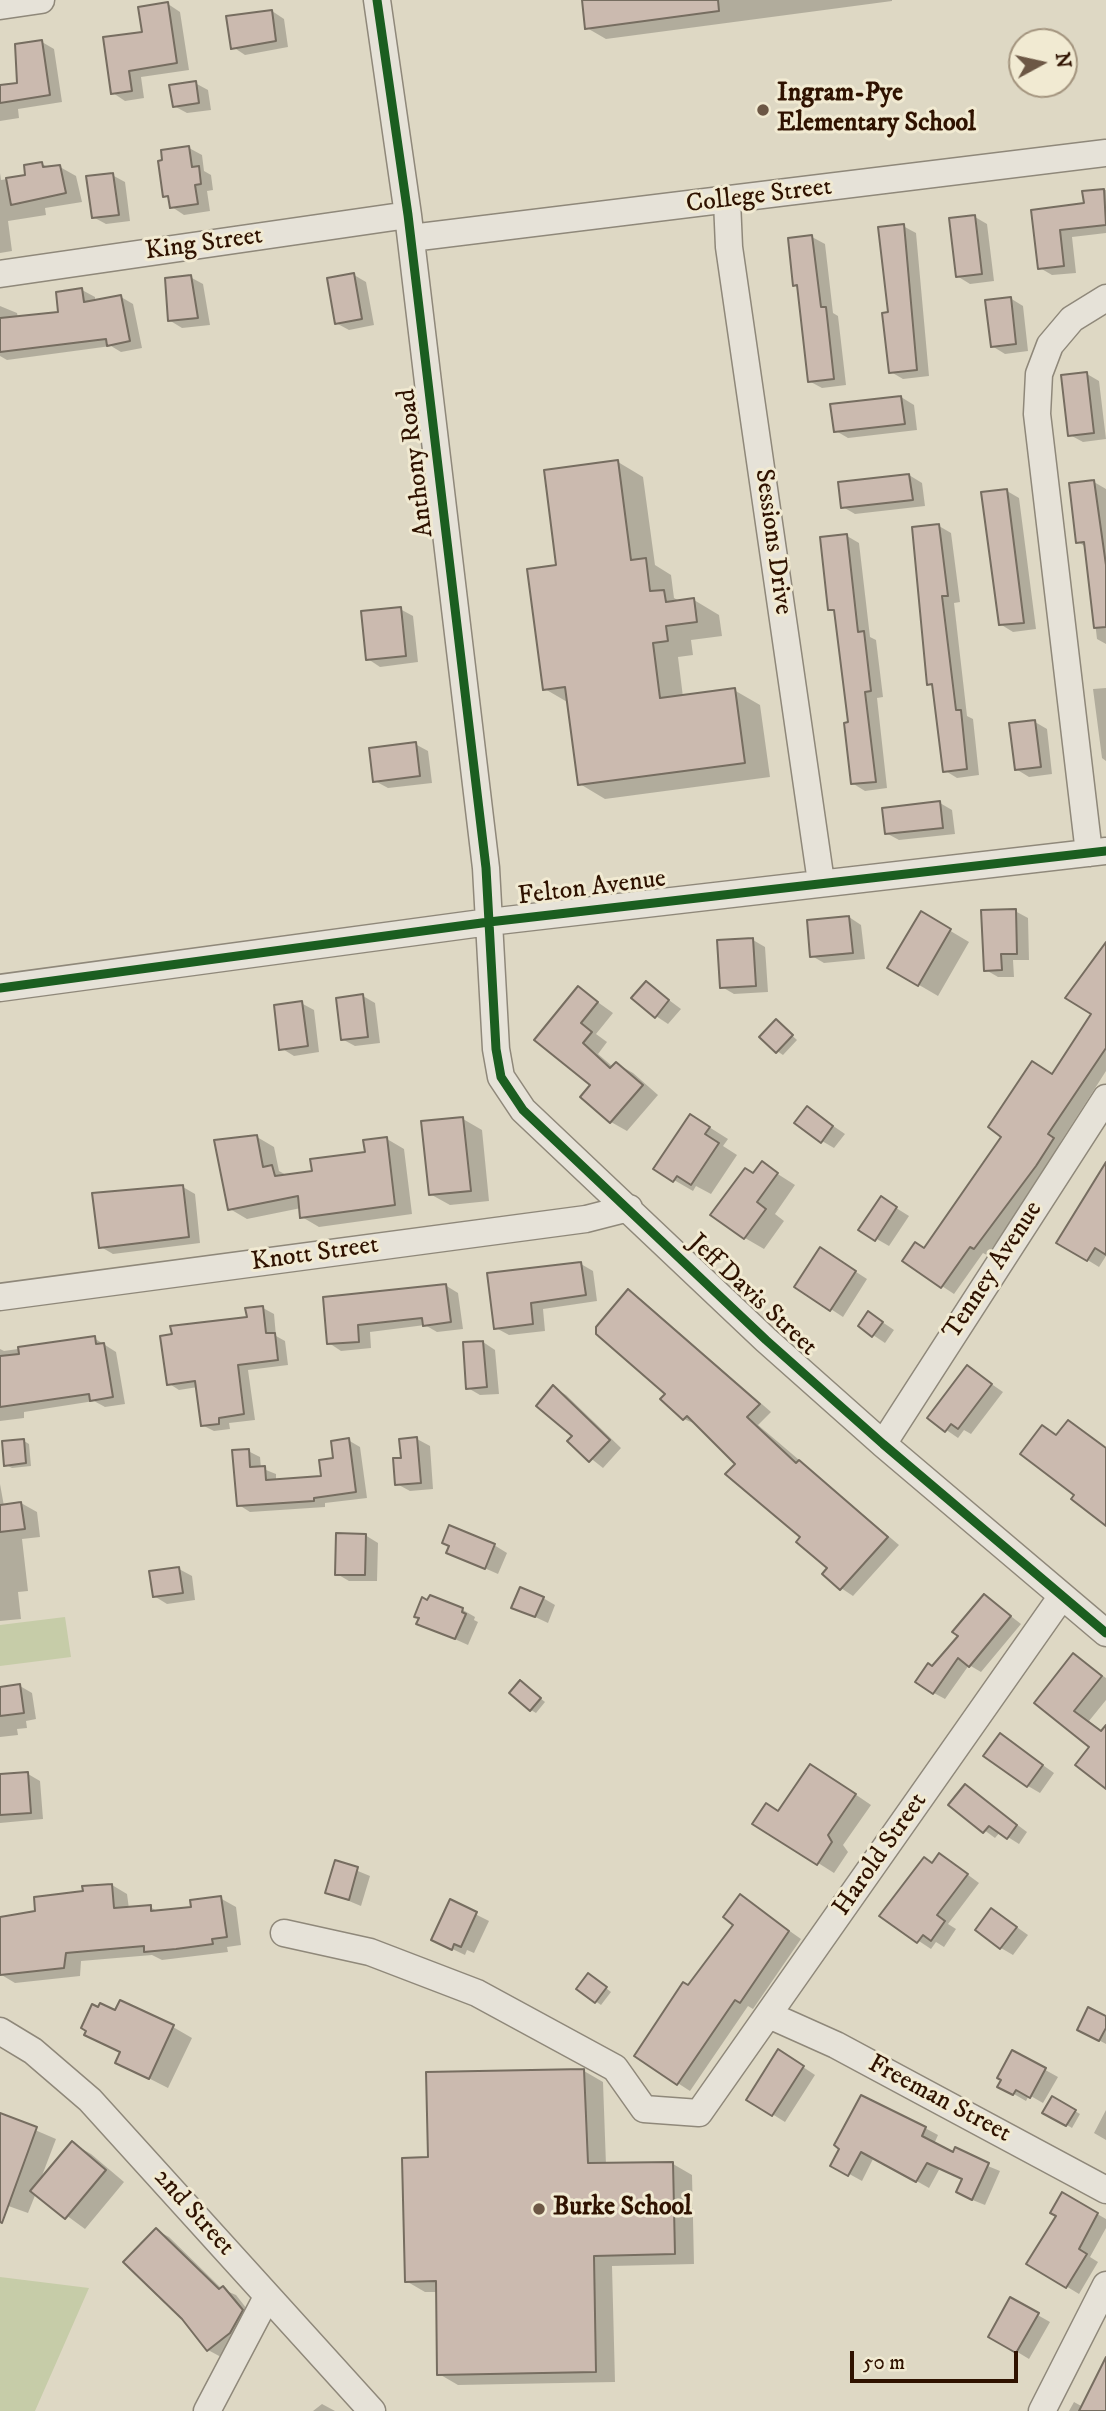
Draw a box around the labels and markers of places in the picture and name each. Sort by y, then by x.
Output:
place label: Ingram-Pye Elementary School [777,79,976,140]
marker: Ingram-Pye Elementary School [755,102,771,118]
place label: Burke School [553,2193,692,2225]
marker: Burke School [531,2201,547,2217]

